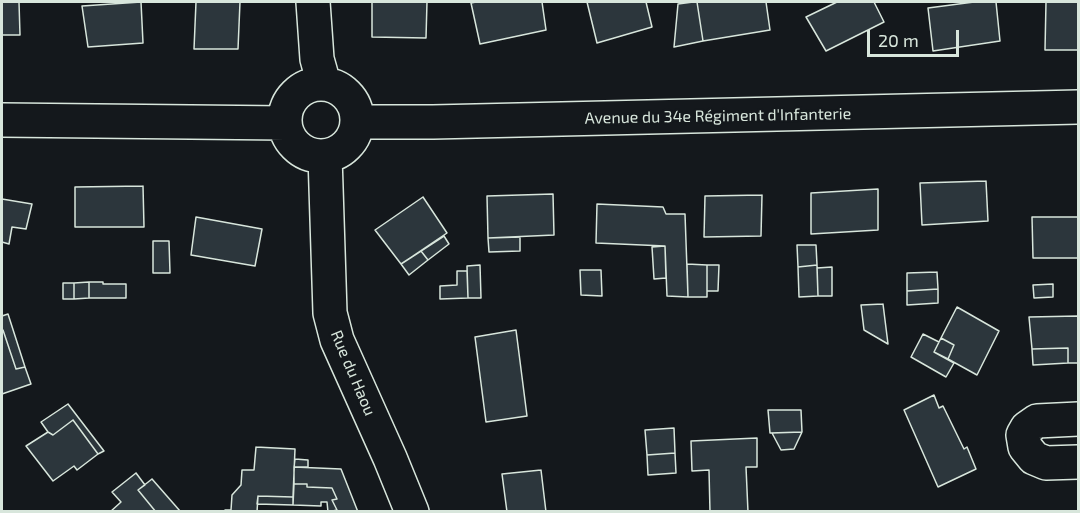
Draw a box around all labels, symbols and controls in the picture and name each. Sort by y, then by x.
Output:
scale bar [870,18,962,56]
text: 20 m [878,29,919,51]
street label: Avenue du 34e Régiment d'Infanterie [585,104,851,128]
street label: Rue du Haou [326,328,380,418]

